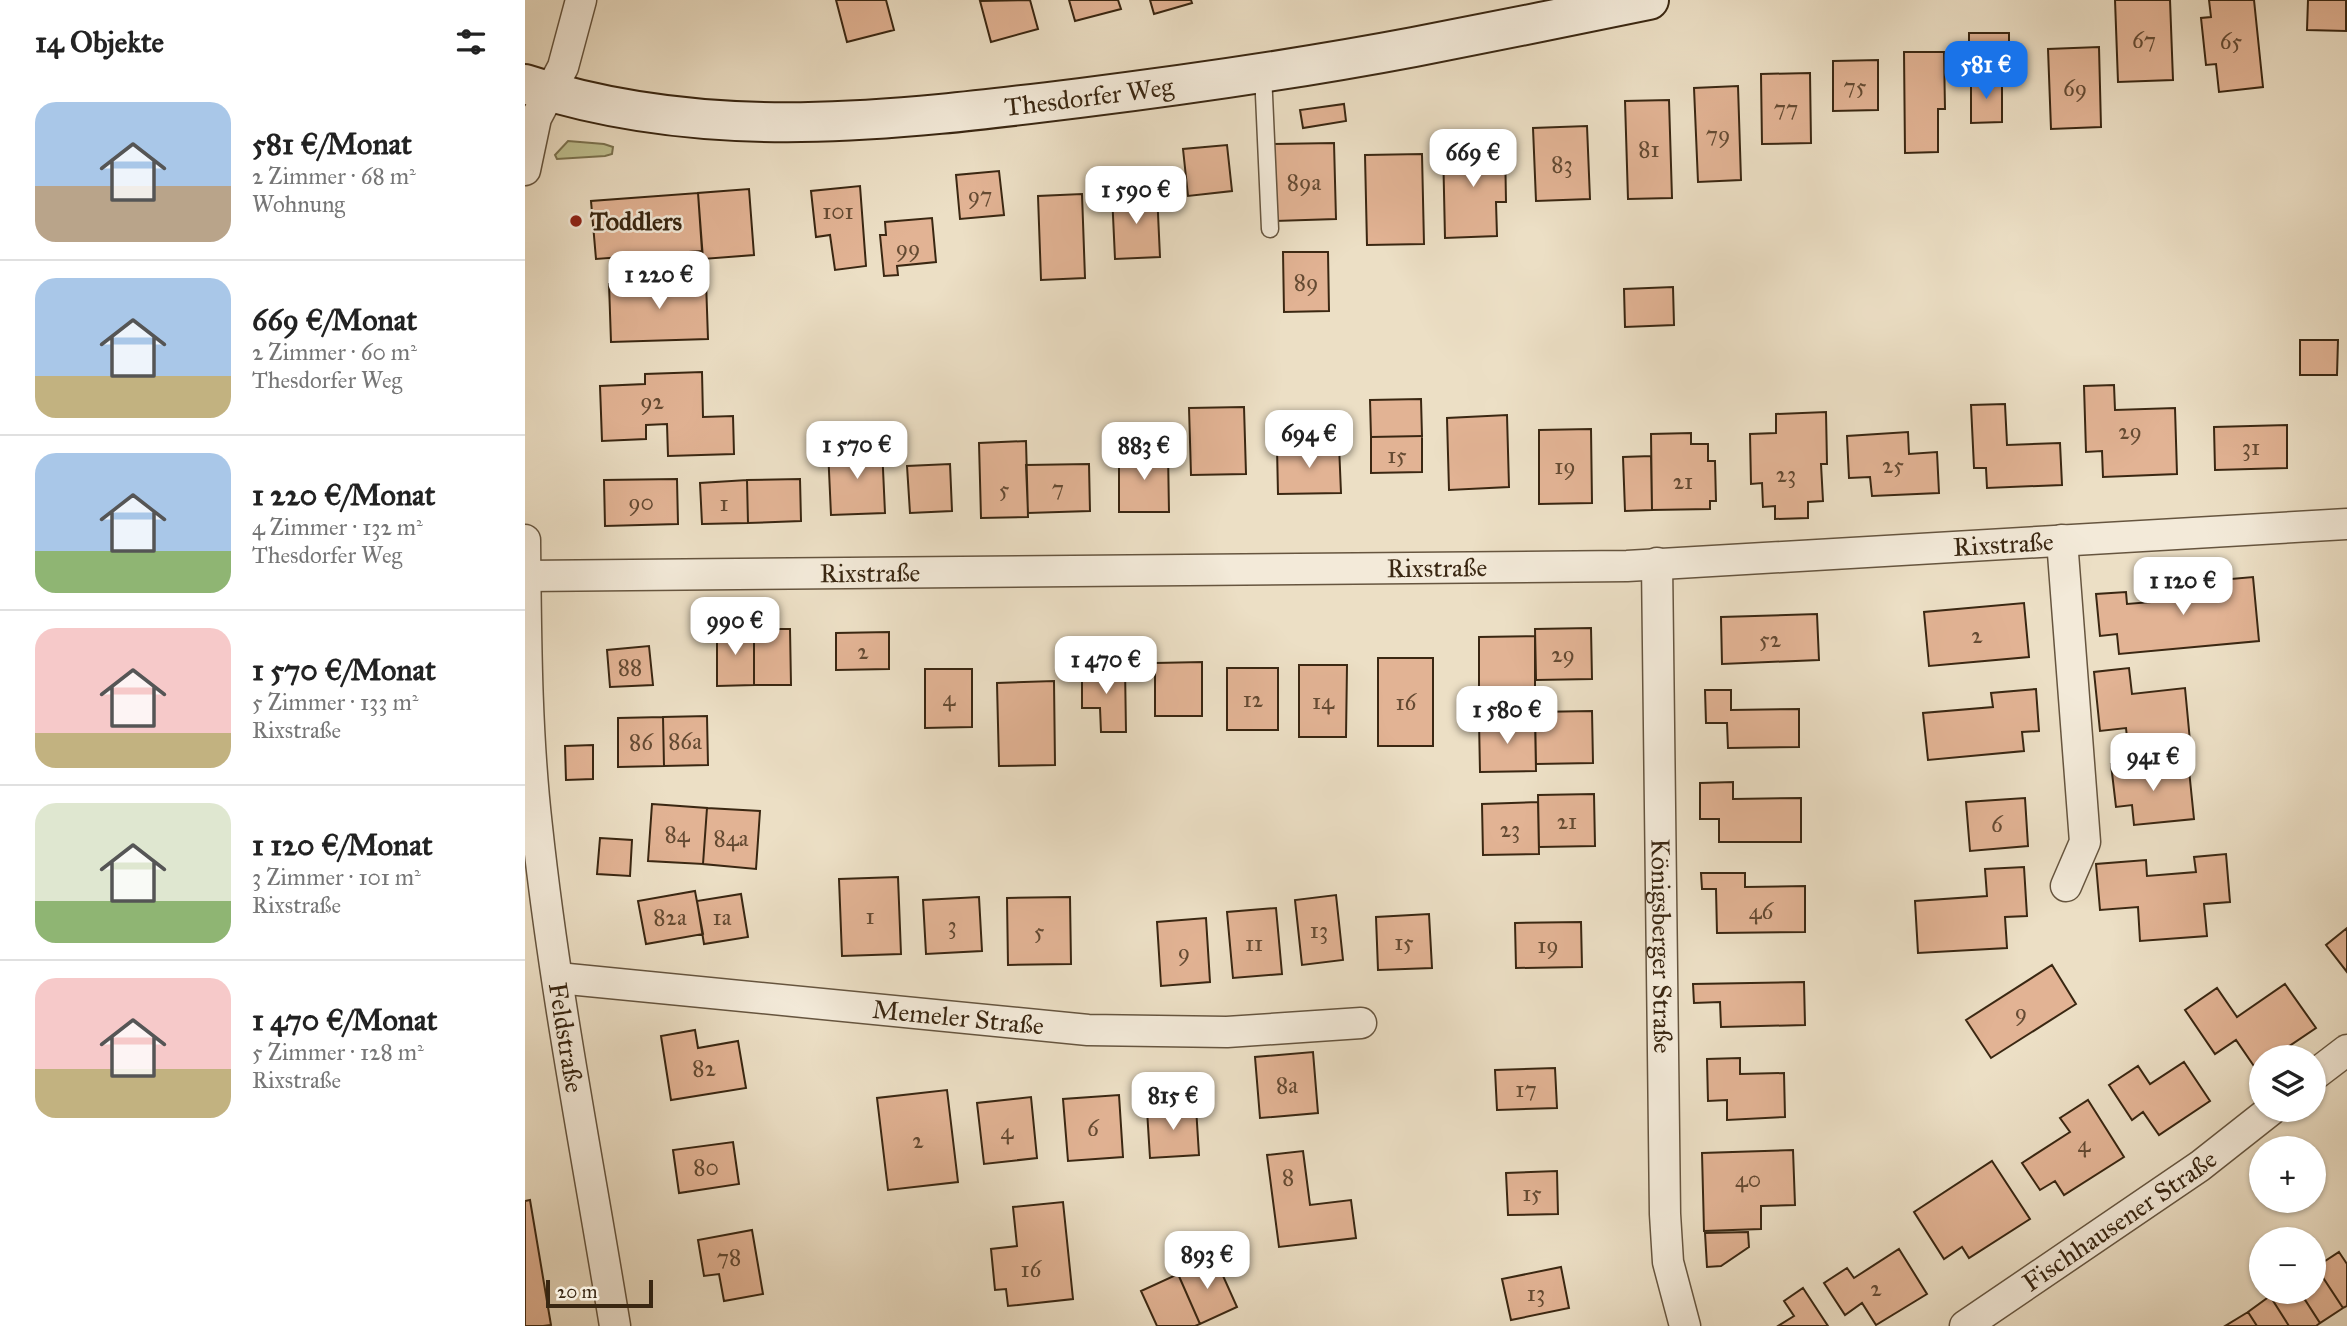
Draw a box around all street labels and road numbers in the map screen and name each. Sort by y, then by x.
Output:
street label: Thesdorfer Weg [1003,70,1176,123]
street label: Rixstraße [1952,525,2055,563]
street label: Rixstraße [1386,551,1488,584]
street label: Rixstraße [819,556,921,589]
street label: Königsberger Straße [1644,838,1679,1054]
street label: Feldstraße [542,980,591,1095]
street label: Memeler Straße [871,993,1046,1042]
street label: Fischhausener Straße [2016,1143,2223,1298]

